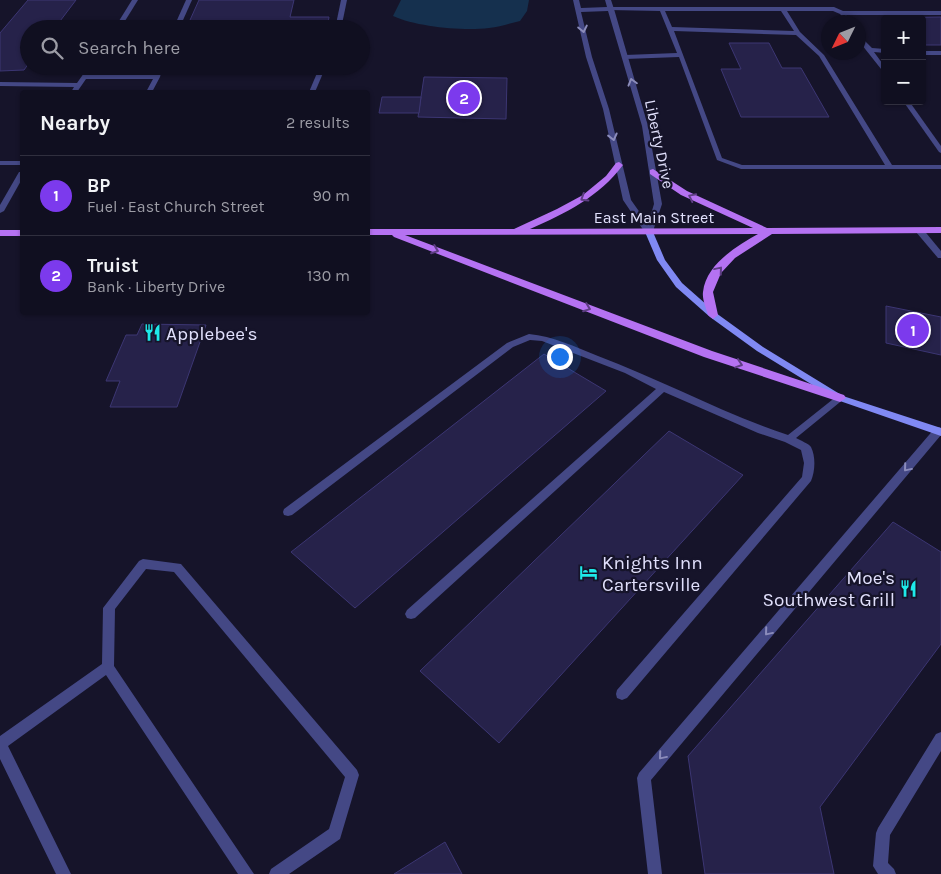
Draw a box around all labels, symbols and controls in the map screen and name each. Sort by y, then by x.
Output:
north arrow [821,15,866,60]
map controls [881,15,926,105]
button: + [881,15,926,60]
search box [20,20,370,75]
one-way arrow [577,24,588,33]
icon: search [38,34,66,62]
text: Search here [78,37,180,59]
button: − [881,60,926,105]
pin: 2 [448,79,480,117]
one-way arrow [628,79,638,87]
street label: Liberty Drive [641,98,678,190]
text: Nearby [40,111,110,135]
text: 2 results [286,113,350,132]
one-way arrow [607,133,618,142]
text: BP [87,175,110,197]
text: 1 [53,186,59,205]
text: 90 m [312,186,350,205]
one-way arrow [581,192,590,202]
one-way arrow [689,193,698,203]
text: Fuel · East Church Street [87,197,264,216]
street label: East Main Street [594,208,714,227]
one-way arrow [430,244,439,254]
text: Truist [87,255,139,277]
text: 2 [51,266,61,285]
text: 130 m [307,266,350,285]
one-way arrow [714,267,722,276]
text: Bank · Liberty Drive [87,277,225,296]
one-way arrow [582,302,591,312]
pin: 1 [897,311,929,349]
restaurant icon: Applebee's [142,323,162,343]
place label: Applebee's [166,323,258,345]
your location [547,344,573,370]
one-way arrow [735,358,743,368]
one-way arrow [904,463,913,472]
place label: Knights Inn Cartersville [602,552,703,596]
hotel icon: Knights Inn Cartersville [578,563,598,583]
place label: Moe's Southwest Grill [762,567,895,611]
restaurant icon: Moe's Southwest Grill [899,578,919,598]
one-way arrow [765,626,773,635]
one-way arrow [659,750,668,759]

